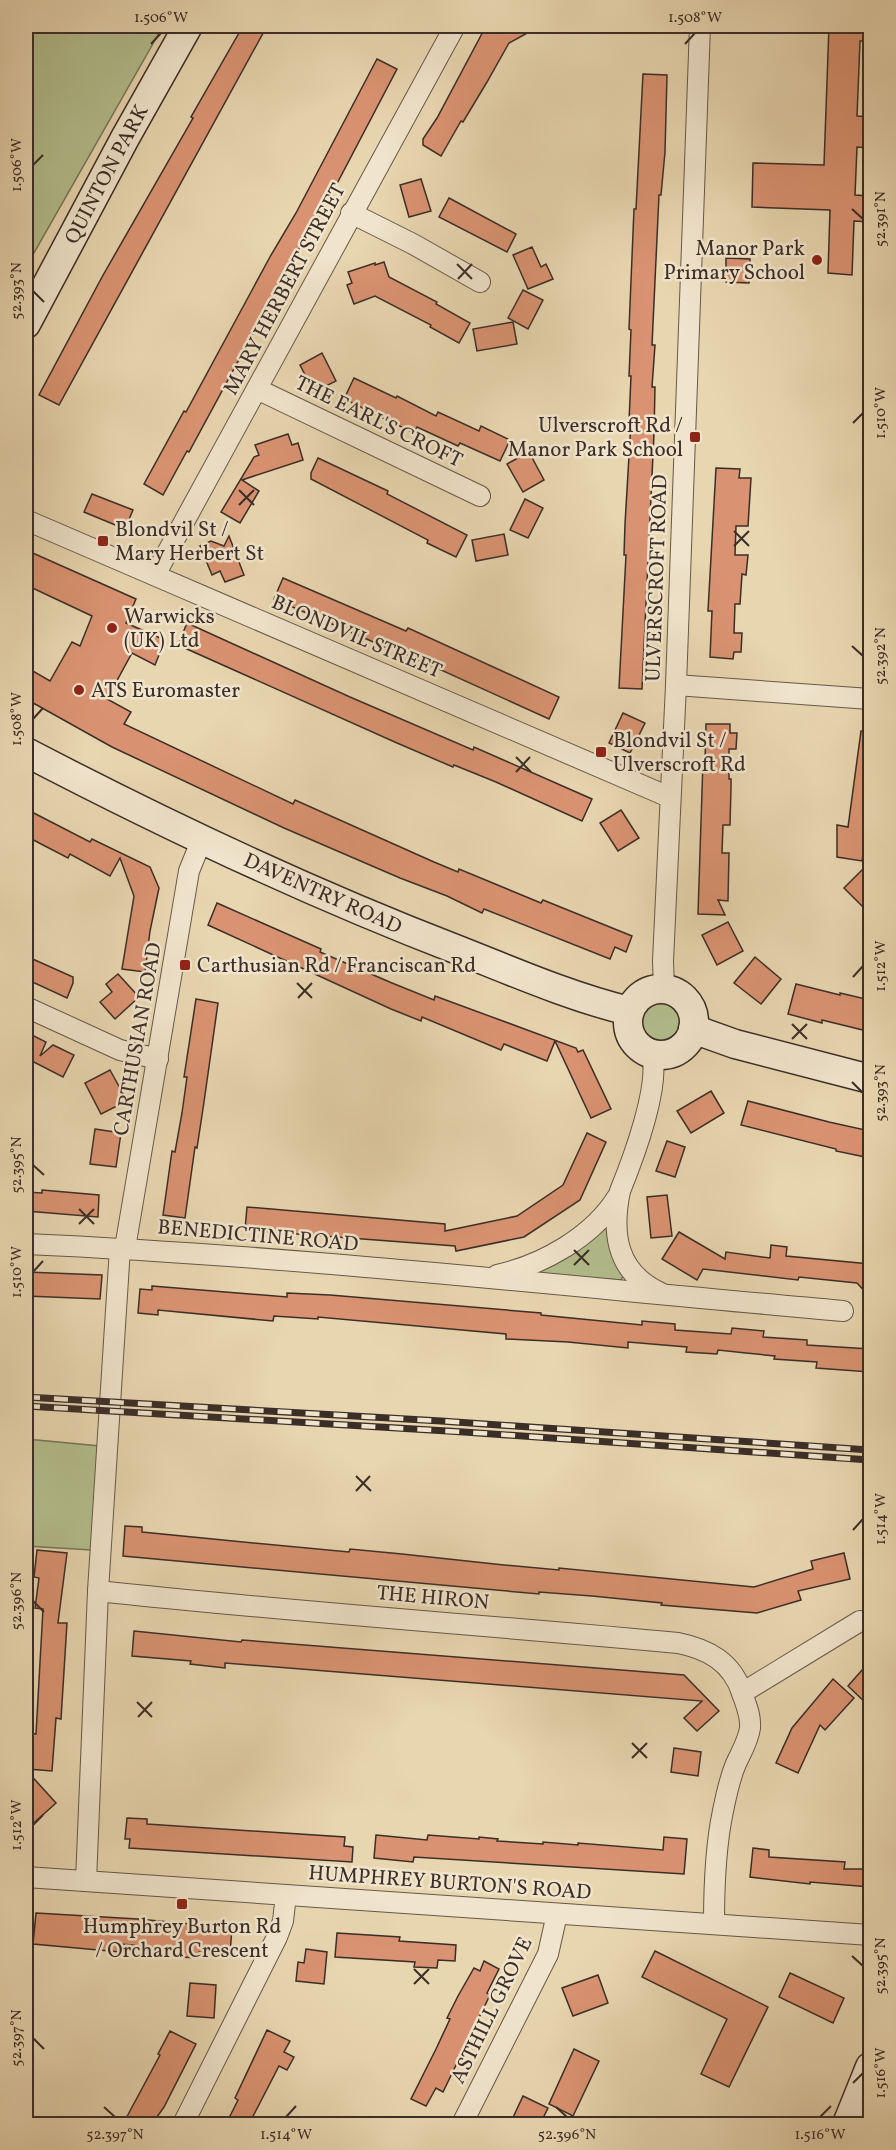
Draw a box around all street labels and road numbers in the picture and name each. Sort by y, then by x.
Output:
street label: QUINTON PARK [58,100,156,250]
street label: MARY HERBERT STREET [217,179,353,401]
street label: THE EARL'S CROFT [290,369,467,476]
street label: ULVERSCROFT ROAD [639,474,676,682]
street label: BLONDVIL STREET [267,588,446,686]
street label: DAVENTRY ROAD [239,846,406,942]
street label: CARTHUSIAN ROAD [107,940,170,1138]
street label: BENEDICTINE ROAD [156,1213,359,1260]
street label: THE HIRON [375,1579,490,1618]
street label: HUMPHREY BURTON'S ROAD [307,1859,592,1908]
street label: ASTHILL GROVE [444,1932,540,2089]

